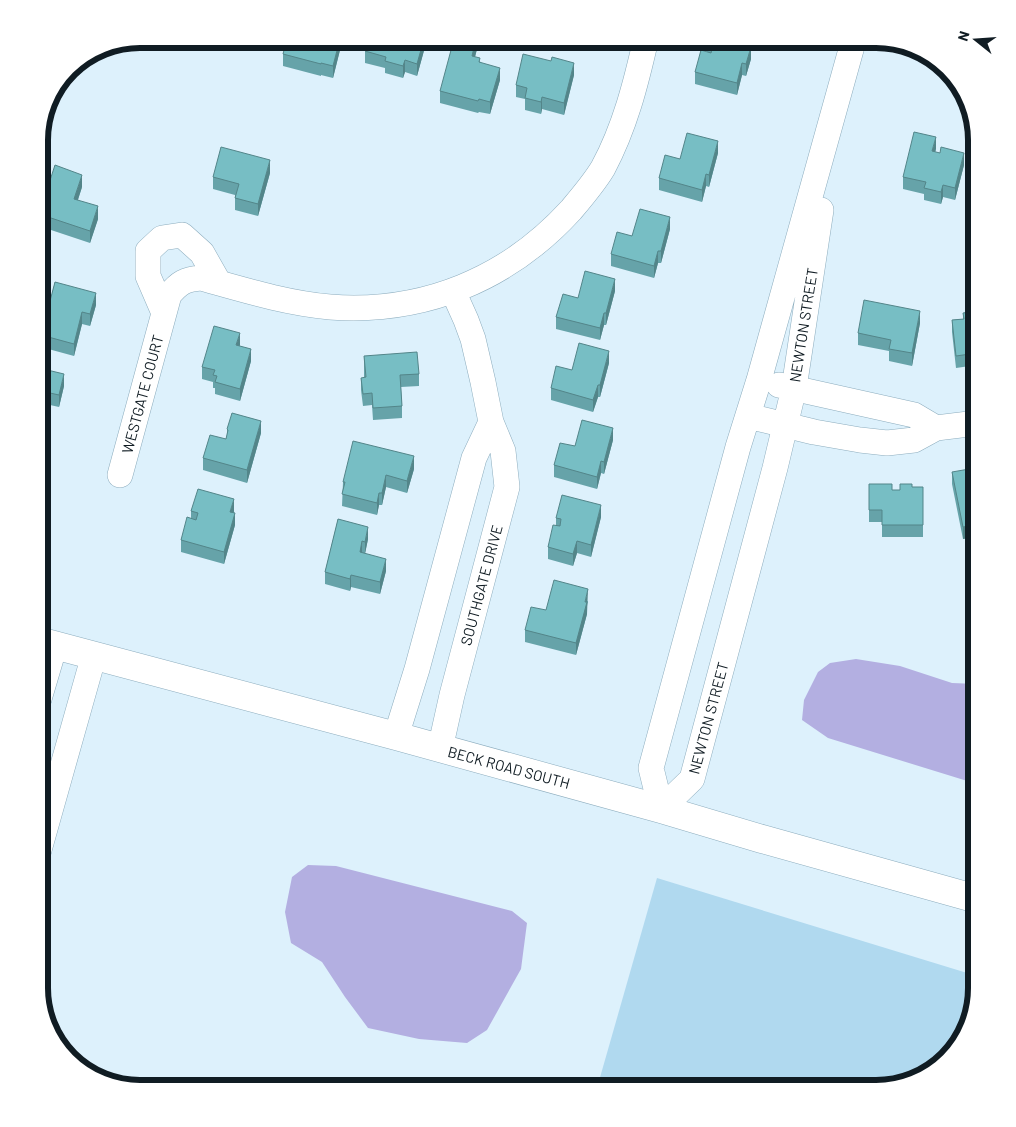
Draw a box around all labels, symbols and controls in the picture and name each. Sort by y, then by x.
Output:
north arrow [951,15,1001,65]
text: N [954,29,973,43]
street label: NEWTON STREET [785,267,821,383]
street label: WESTGATE COURT [118,333,166,455]
street label: SOUTHGATE DRIVE [456,523,506,647]
street label: NEWTON STREET [684,660,732,776]
street label: BECK ROAD SOUTH [446,742,572,792]

